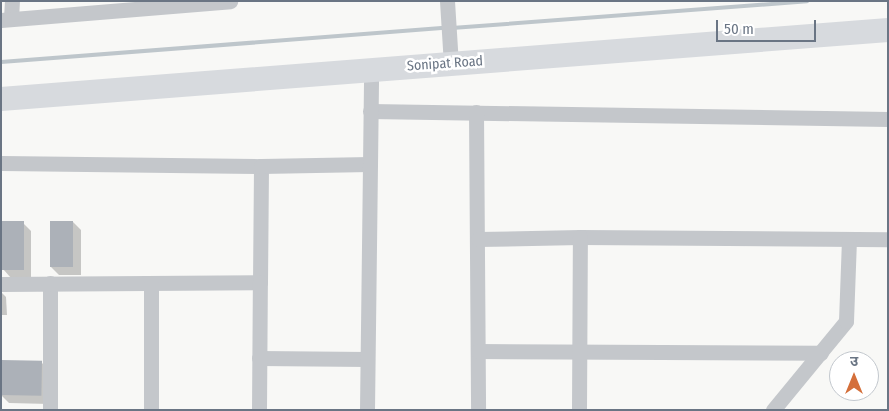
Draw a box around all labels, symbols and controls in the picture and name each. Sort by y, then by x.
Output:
scale bar [719,10,819,42]
text: 50 m [724,20,754,38]
street label: Sonipat Road [406,53,484,75]
north arrow [829,351,879,401]
text: उ [850,353,858,370]

